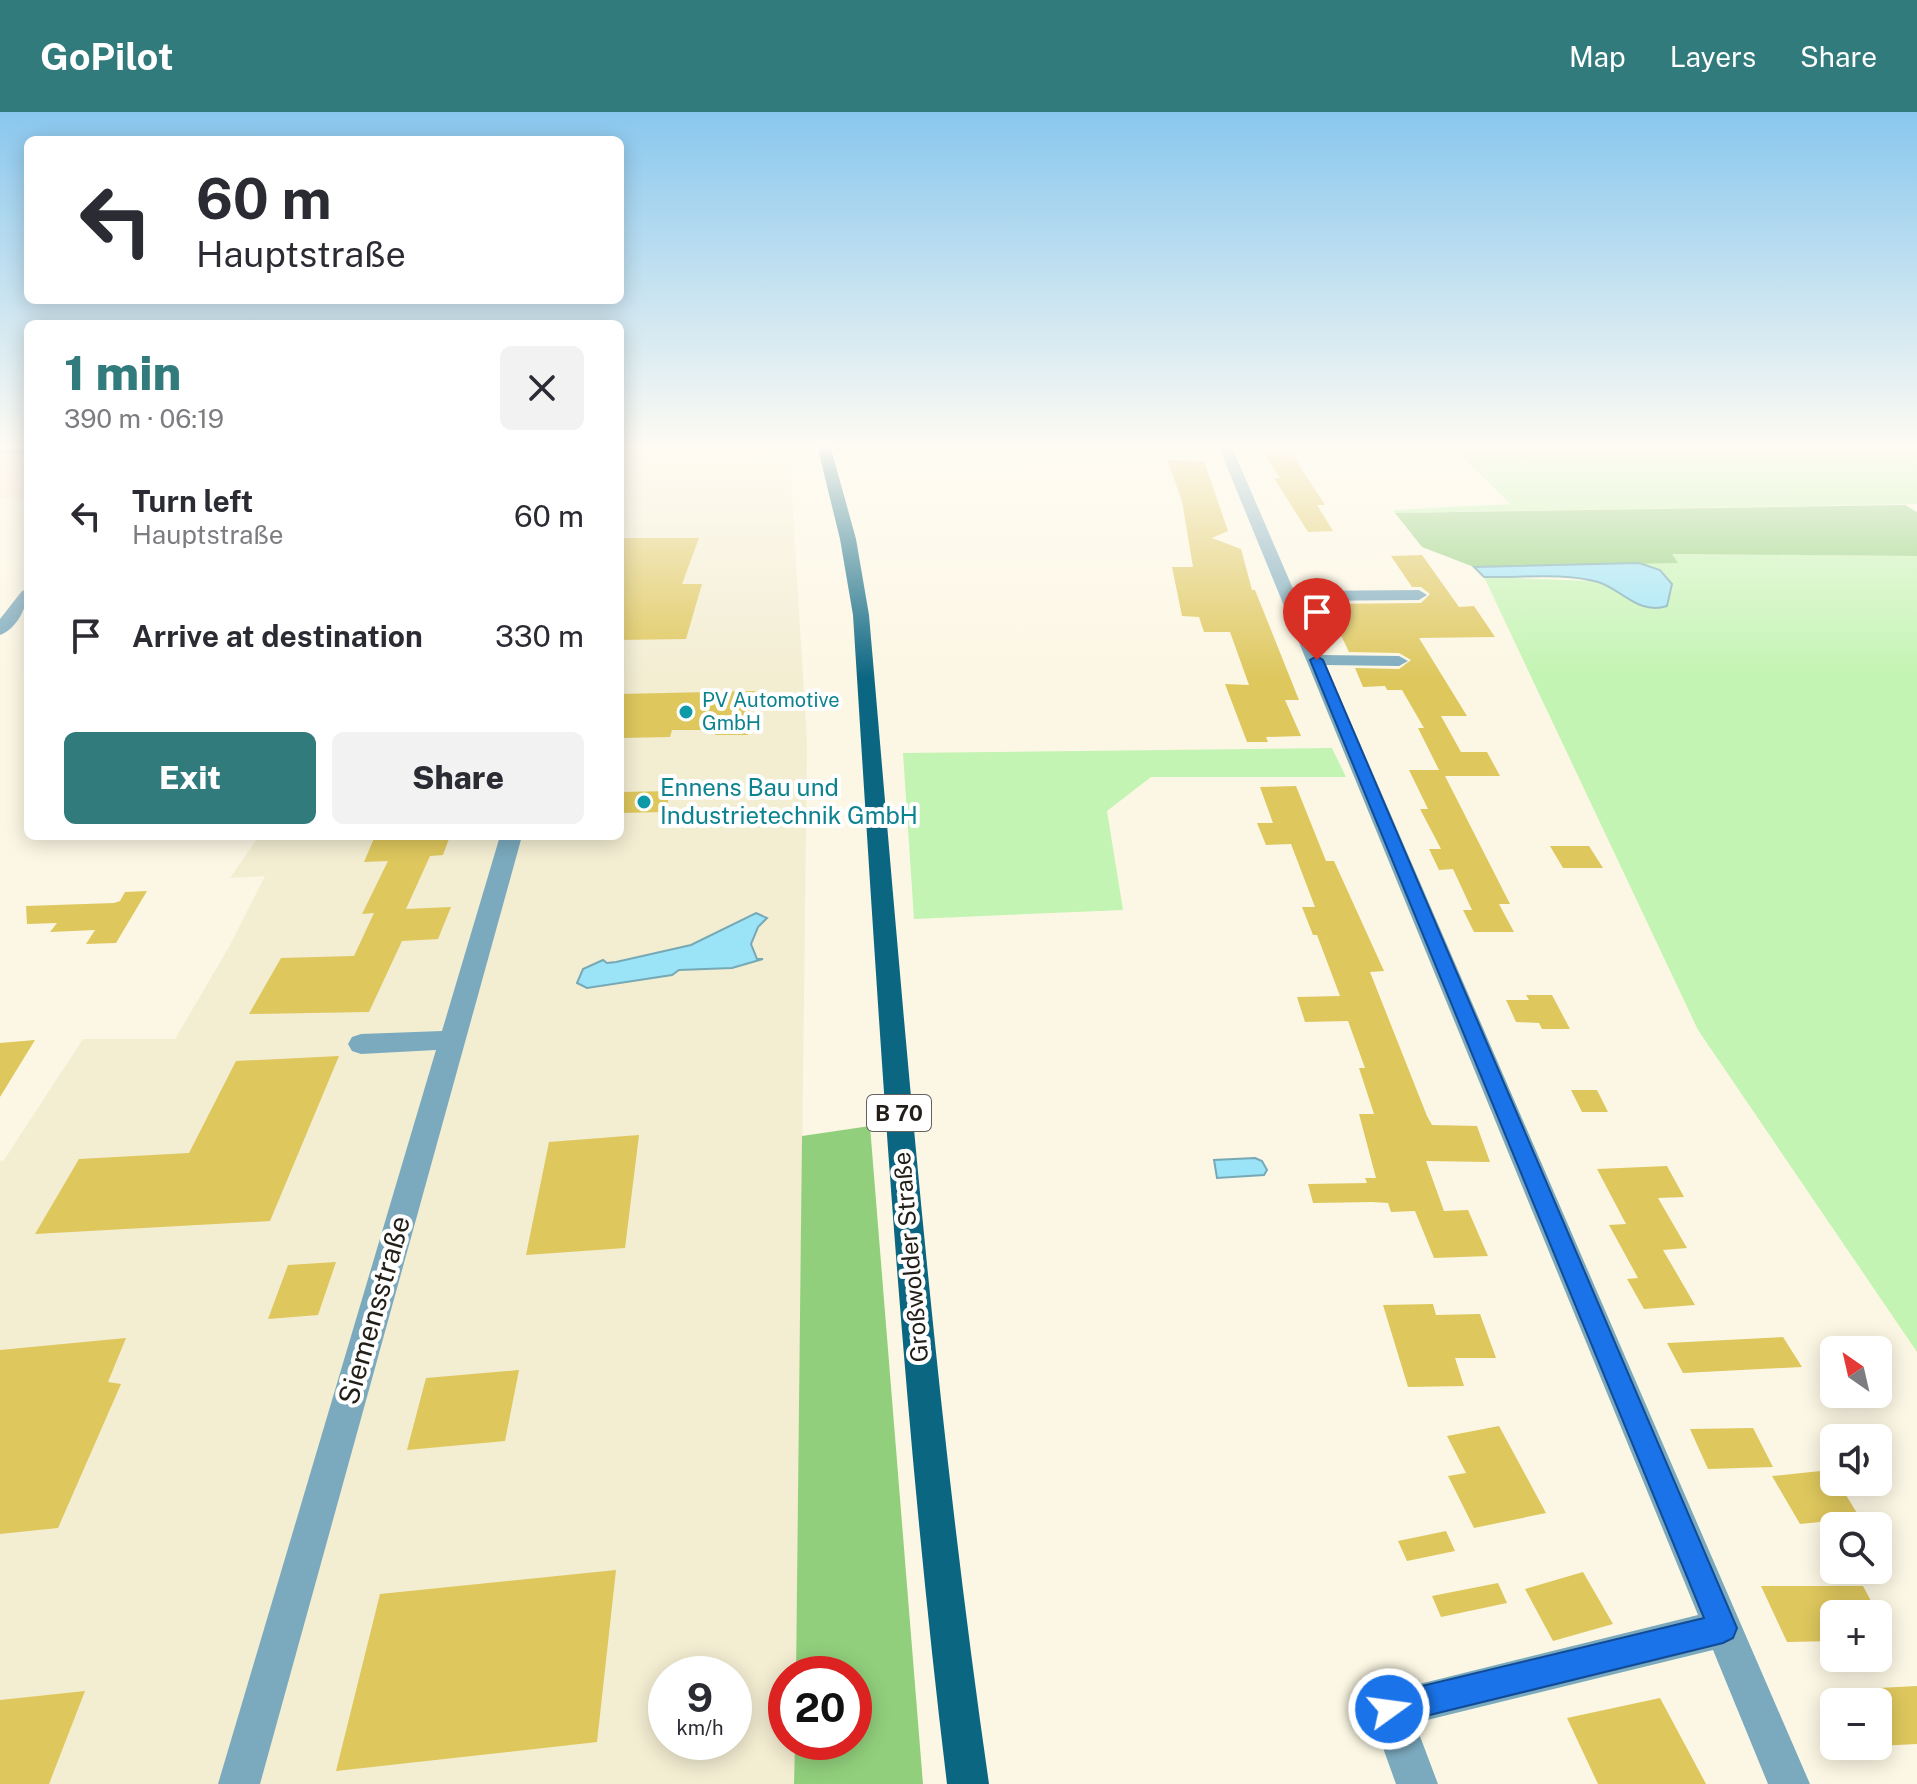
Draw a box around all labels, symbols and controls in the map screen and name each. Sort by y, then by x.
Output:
text: GoPilot [40,34,174,79]
text: Map [1569,40,1626,73]
text: Layers [1670,40,1756,73]
text: Share [1800,40,1877,73]
text: 60 m [196,166,332,232]
icon: left [64,168,168,272]
text: Hauptstraße [196,233,406,275]
text: 1 min [64,344,181,401]
button: close [500,346,584,430]
text: 390 m · 06:19 [64,403,224,434]
text: Turn left [132,483,253,519]
icon: left [64,494,108,538]
text: 60 m [514,498,584,534]
text: Hauptstraße [132,519,284,550]
pin [1283,578,1351,660]
icon: arrive [1295,590,1339,634]
icon: arrive [64,614,108,658]
text: Arrive at destination [132,618,423,654]
text: 330 m [495,618,584,654]
place label: PV Automotive GmbH [702,688,840,735]
marker: PV Automotive GmbH [677,703,695,721]
button: Exit [64,732,316,824]
button: Share [332,732,584,824]
place label: Ennens Bau und Industrietechnik GmbH [660,773,918,829]
marker: Ennens Bau und Industrietechnik GmbH [635,793,653,811]
road number: B 70 [867,1095,931,1131]
street label: Großwolder Straße [887,1151,933,1364]
street label: Siemensstraße [331,1212,416,1408]
north arrow [1820,1336,1892,1408]
map controls [1820,1336,1892,1760]
button: sound [1820,1424,1892,1496]
button: search [1820,1512,1892,1584]
button: + [1820,1600,1892,1672]
speed limit sign: 20 [768,1656,872,1760]
position arrow [1347,1667,1431,1751]
text: 9 [687,1674,713,1721]
button: − [1820,1688,1892,1760]
text: km/h [676,1716,724,1740]

